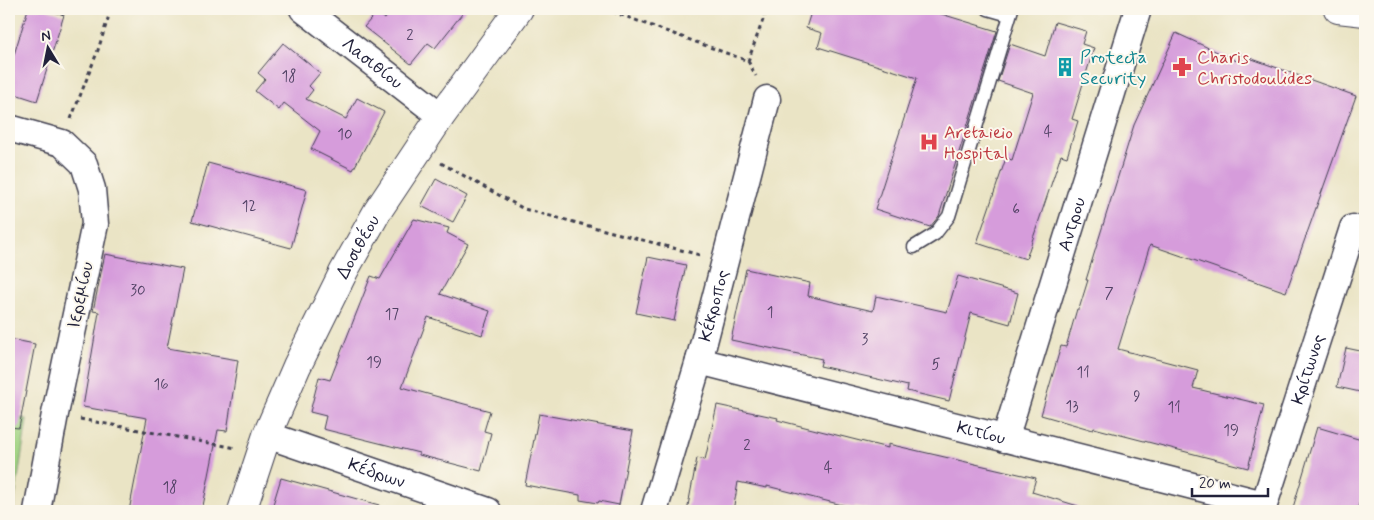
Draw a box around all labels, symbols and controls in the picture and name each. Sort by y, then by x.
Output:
north arrow [22,22,72,72]
house number: 2 [406,26,414,46]
text: N [40,27,52,46]
street label: Λασιθίου [336,32,407,95]
place label: Protecta Security [1080,46,1147,91]
place label: Charis Christodoulides [1197,46,1312,91]
building icon: Protecta Security [1054,56,1076,78]
pharmacy icon: Charis Christodoulides [1171,56,1193,78]
house number: 18 [282,67,296,87]
place label: Aretaieio Hospital [944,121,1013,166]
house number: 4 [1044,122,1053,142]
house number: 10 [337,125,353,145]
hospital icon: Aretaieio Hospital [918,131,940,153]
street label: Αντρου [1053,194,1092,254]
house number: 12 [242,197,256,217]
house number: 6 [1012,200,1020,220]
street label: Δοσιθέου [331,211,386,283]
street label: Ιερεμίου [62,260,100,331]
street label: Κέκροπος [694,267,735,344]
house number: 30 [130,281,146,301]
house number: 7 [1104,284,1114,304]
house number: 1 [767,303,773,323]
house number: 17 [385,305,400,325]
house number: 3 [862,330,869,350]
street label: Κρίτωνος [1286,331,1331,408]
house number: 19 [366,353,382,373]
house number: 5 [931,355,941,375]
house number: 11 [1076,363,1090,383]
house number: 16 [153,375,169,395]
house number: 9 [1133,387,1141,407]
house number: 13 [1065,397,1079,417]
house number: 11 [1167,398,1181,418]
street label: Κιτίου [954,416,1008,451]
house number: 19 [1223,421,1239,441]
house number: 2 [743,436,751,456]
street label: Κέδρων [345,453,408,495]
house number: 4 [824,458,833,478]
scale bar [1192,465,1268,497]
text: 20 m [1199,474,1231,494]
house number: 18 [163,478,177,498]

